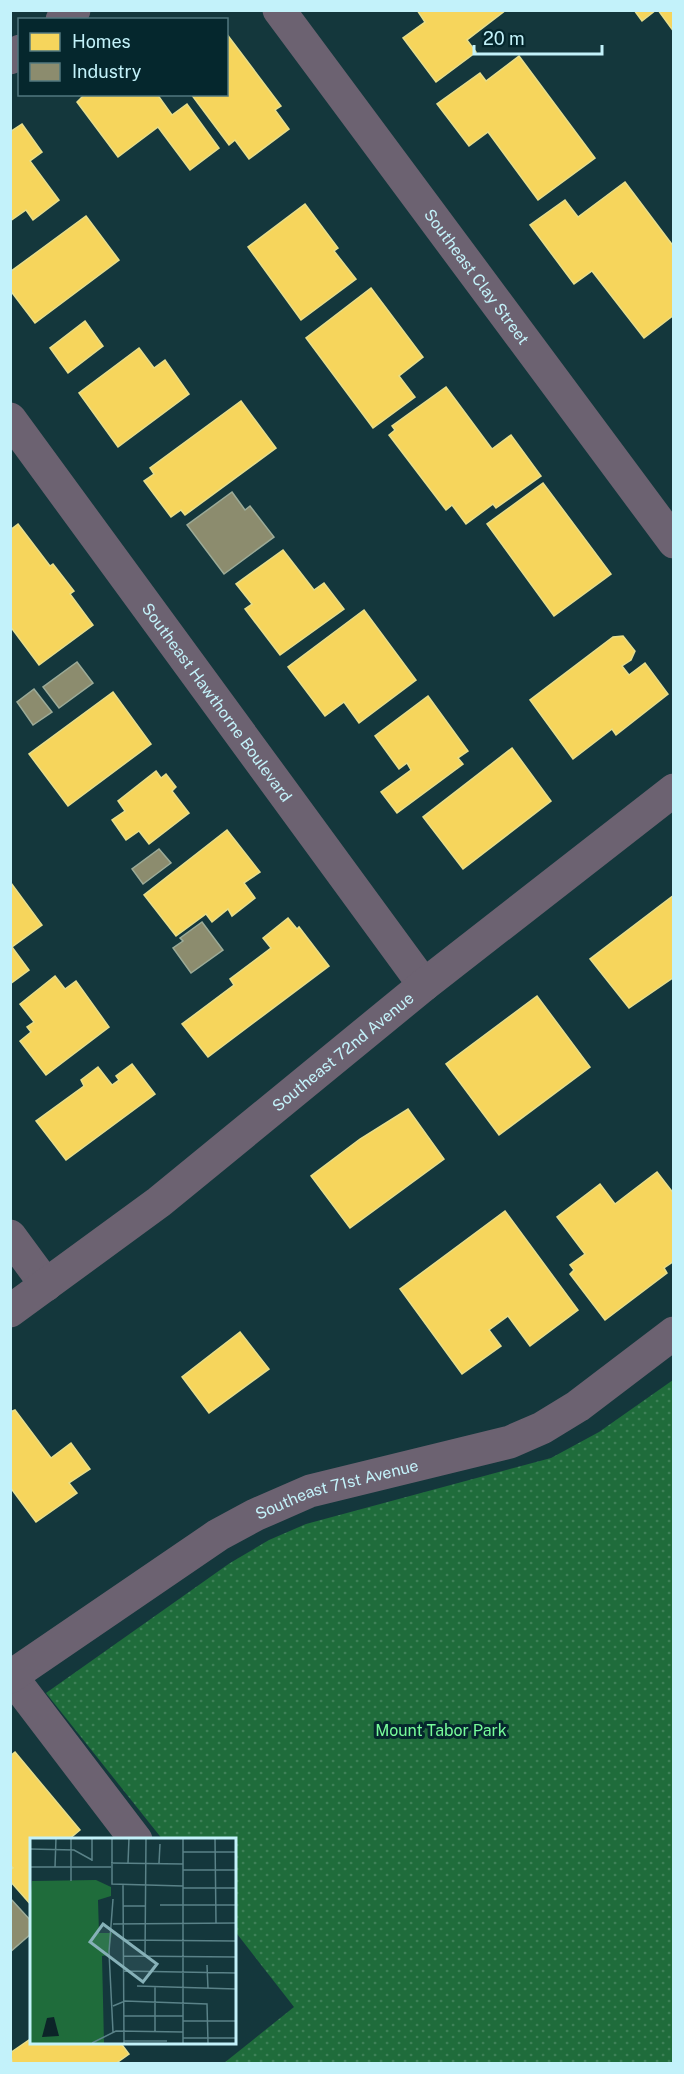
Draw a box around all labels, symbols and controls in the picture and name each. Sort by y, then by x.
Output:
legend [18,18,228,96]
scale bar [474,18,602,56]
text: 20 m [483,28,525,49]
text: Homes [72,31,131,52]
text: Industry [72,61,142,82]
street label: Southeast Clay Street [420,205,533,348]
street label: Southeast Hawthorne Boulevard [138,600,296,806]
street label: Southeast 72nd Avenue [268,988,418,1115]
street label: Southeast 71st Avenue [252,1456,420,1524]
park label: Mount Tabor Park [375,1721,507,1740]
inset map [30,1838,236,2044]

